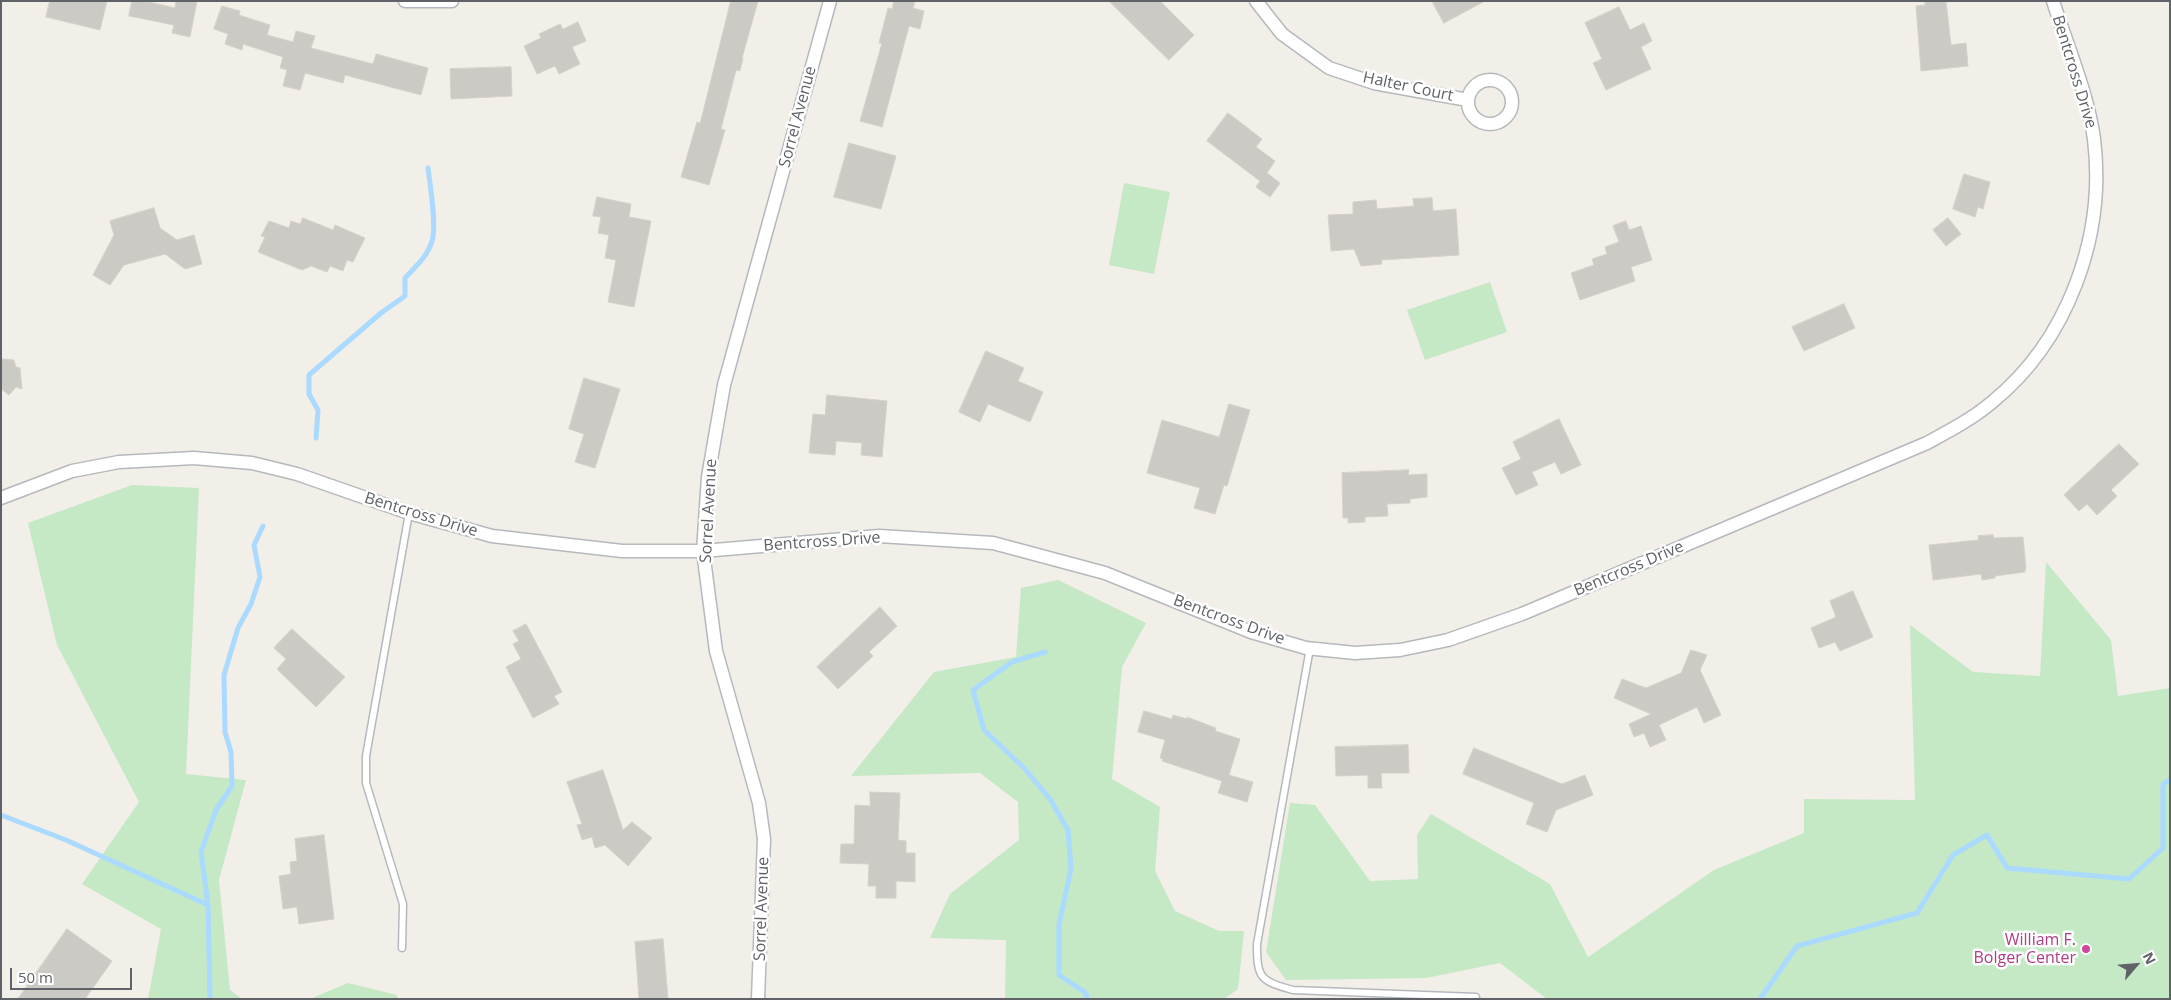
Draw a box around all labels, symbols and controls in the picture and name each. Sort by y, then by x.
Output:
street label: Bentcross Drive [2048,13,2100,131]
street label: Sorrel Avenue [775,64,821,170]
street label: Halter Court [1361,68,1455,106]
street label: Sorrel Avenue [697,458,721,564]
street label: Bentcross Drive [362,489,480,541]
street label: Bentcross Drive [763,528,881,556]
street label: Bentcross Drive [1571,537,1687,601]
street label: Bentcross Drive [1171,591,1287,649]
street label: Sorrel Avenue [751,857,773,961]
place label: William F. Bolger Center [1974,930,2076,968]
north arrow [2111,940,2161,990]
marker: William F. Bolger Center [2080,943,2092,955]
text: N [2139,949,2161,967]
scale bar [12,958,135,990]
text: 50 m [18,967,53,987]

